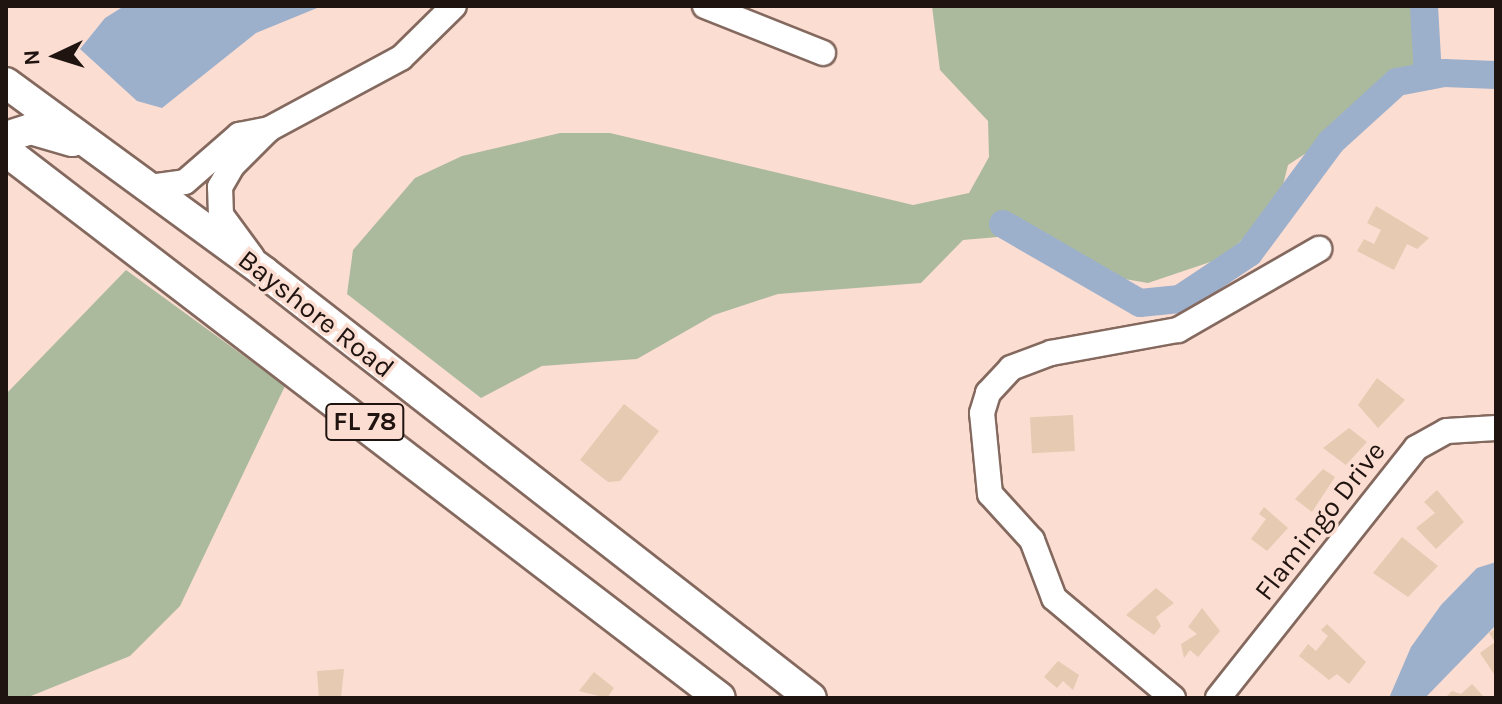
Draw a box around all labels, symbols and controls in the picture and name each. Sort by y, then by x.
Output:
north arrow [16,16,96,96]
text: N [19,49,46,66]
street label: Bayshore Road [231,243,401,385]
road number: FL 78 [325,400,405,444]
street label: Flamingo Drive [1247,435,1393,607]

